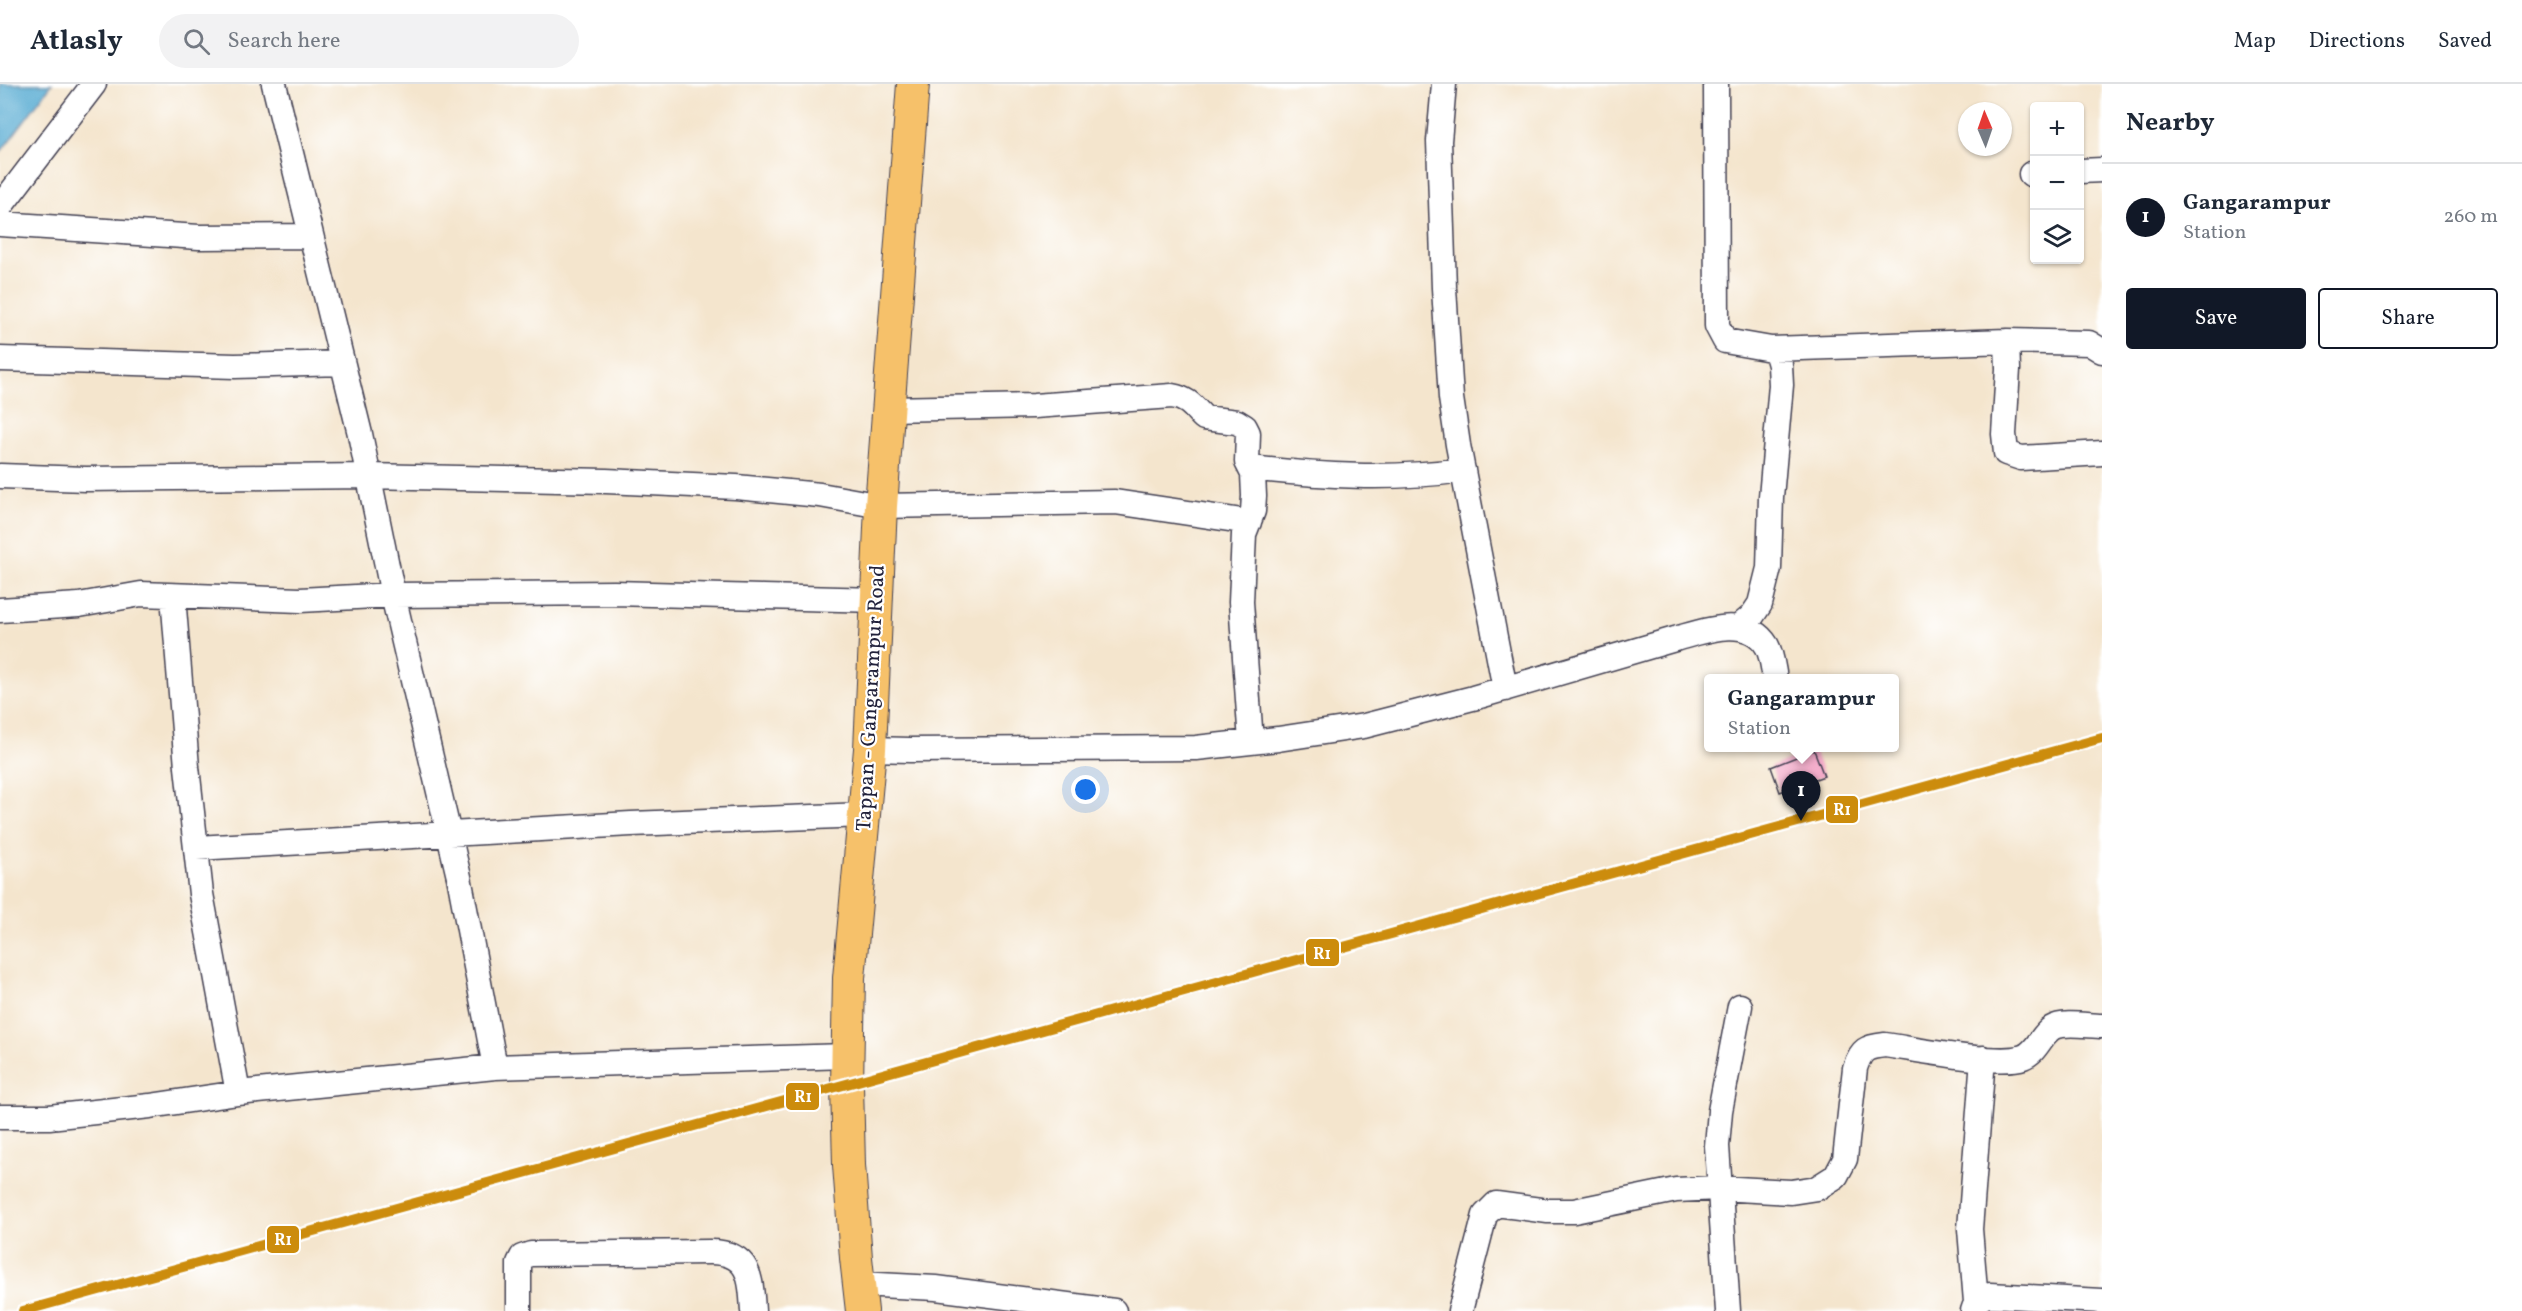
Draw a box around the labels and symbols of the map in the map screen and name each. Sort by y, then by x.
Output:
north arrow [1958,102,2012,156]
street label: Tappan - Gangarampur Road [850,564,893,832]
pin: 1 [1782,772,1820,821]
your location [1071,775,1100,804]
line badge: R1 [1825,795,1859,824]
text: R1 [1833,800,1851,822]
line badge: R1 [1305,938,1340,967]
text: R1 [1313,944,1331,966]
line badge: R1 [785,1082,820,1111]
text: R1 [794,1087,812,1109]
line badge: R1 [266,1225,300,1254]
text: R1 [274,1230,292,1252]

